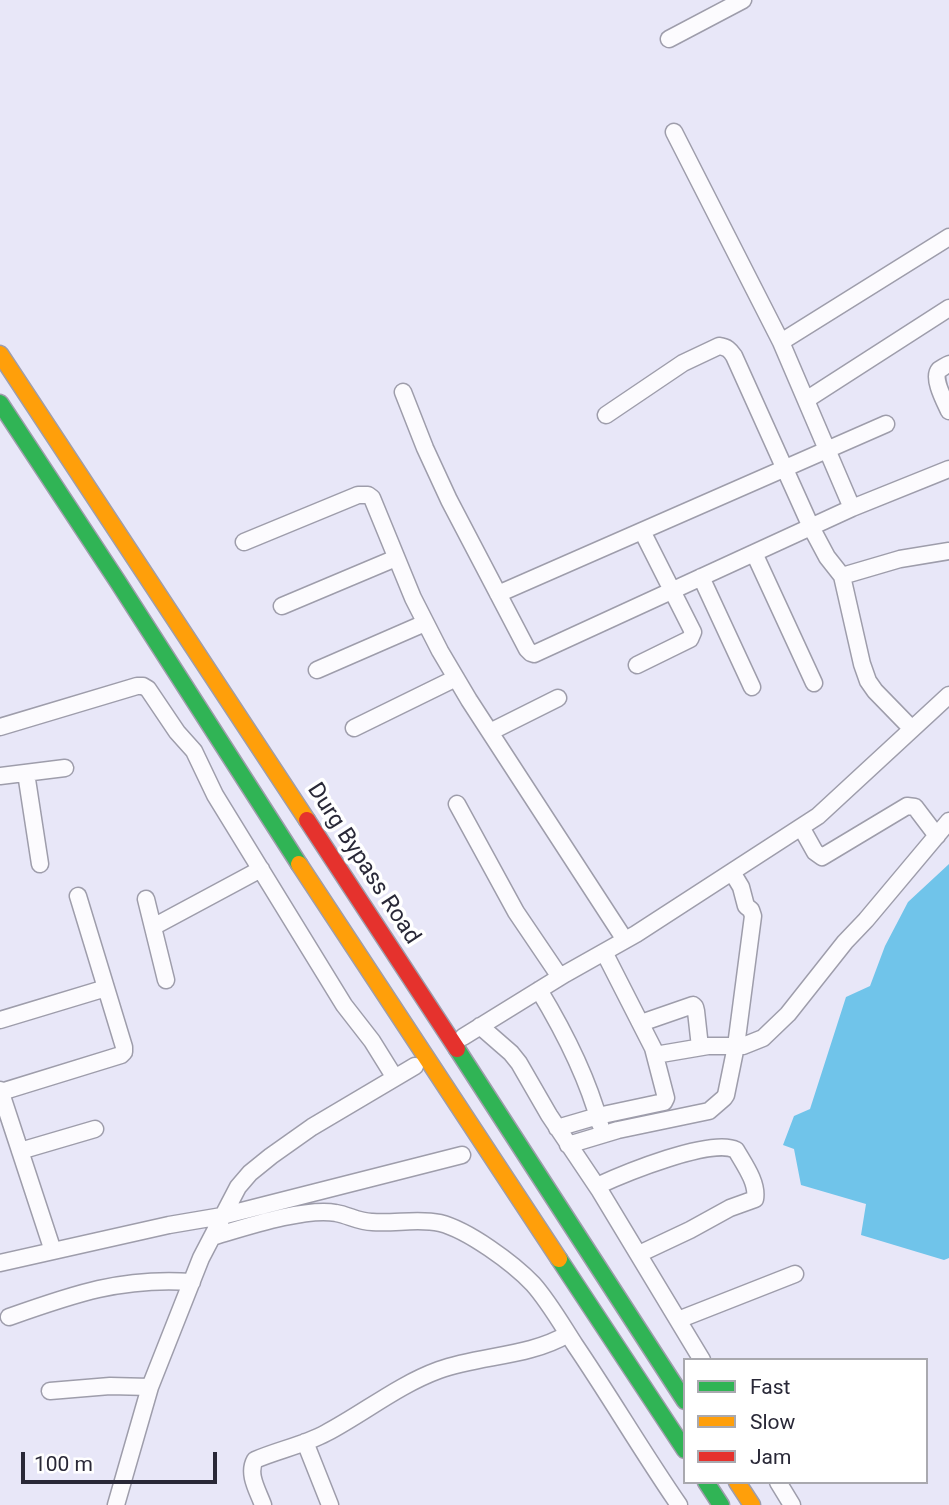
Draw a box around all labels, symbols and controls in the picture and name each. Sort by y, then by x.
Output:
street label: Durg Bypass Road [301,778,425,950]
legend [683,1358,928,1484]
text: Fast [750,1375,790,1399]
text: Slow [750,1410,795,1434]
scale bar [24,1438,220,1482]
text: Jam [750,1445,791,1469]
text: 100 m [34,1452,93,1476]

